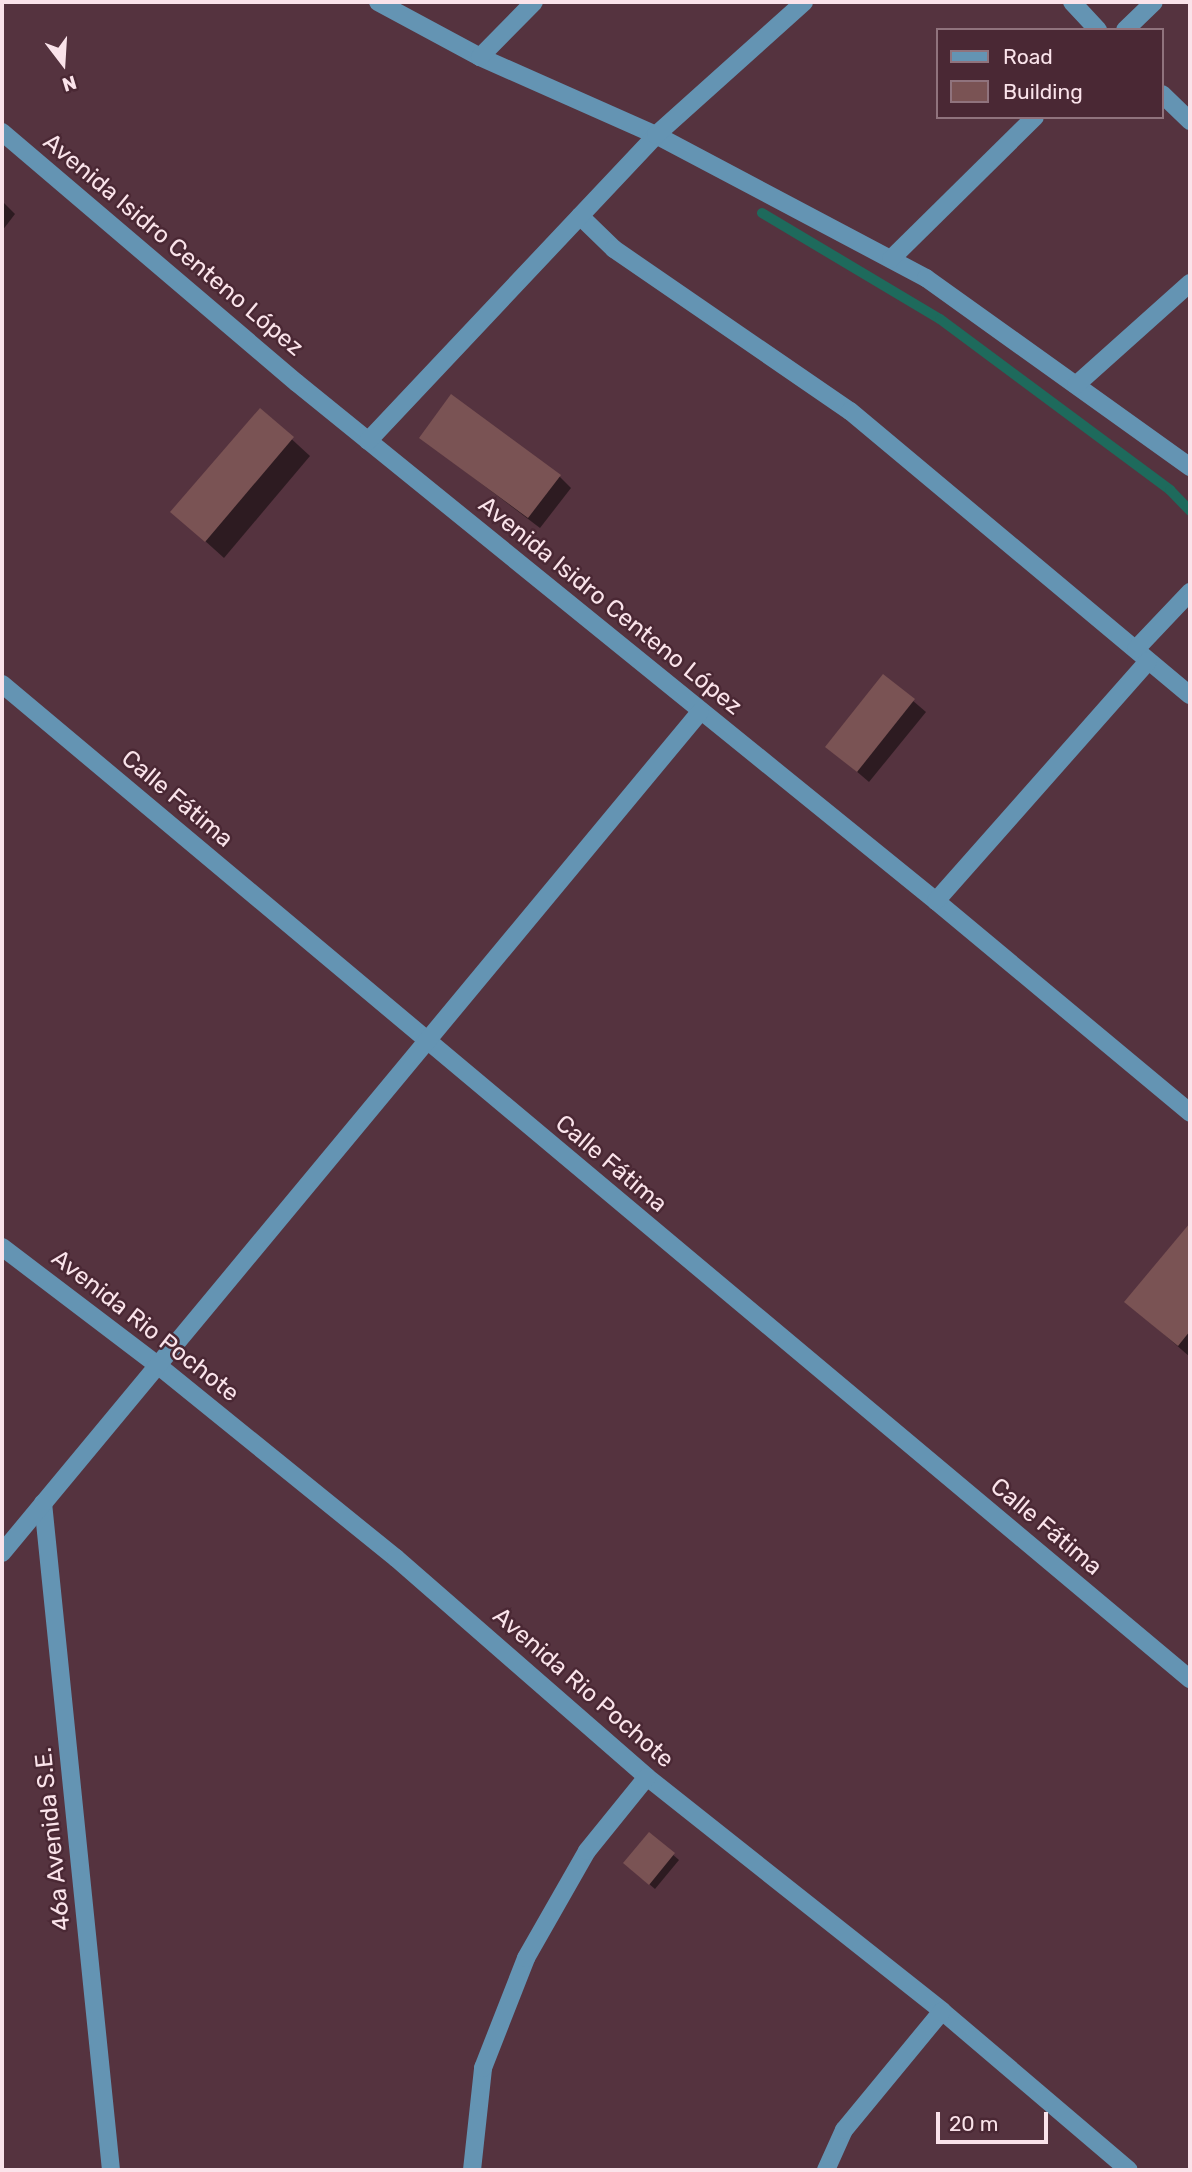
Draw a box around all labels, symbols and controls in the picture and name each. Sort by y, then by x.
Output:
north arrow [28,28,98,98]
legend [936,28,1164,119]
text: Road [1003,44,1053,69]
text: N [59,71,79,97]
text: Building [1003,79,1083,104]
street label: Avenida Isidro Centeno López [37,128,309,362]
street label: Avenida Isidro Centeno López [472,491,748,721]
street label: Calle Fátima [115,744,239,854]
street label: Calle Fátima [549,1109,673,1219]
street label: Avenida Rio Pochote [46,1244,244,1408]
street label: Calle Fátima [984,1472,1108,1582]
street label: Avenida Rio Pochote [487,1602,679,1774]
street label: 46a Avenida S.E. [29,1745,77,1933]
scale bar [940,2098,1052,2142]
text: 20 m [949,2111,998,2136]

